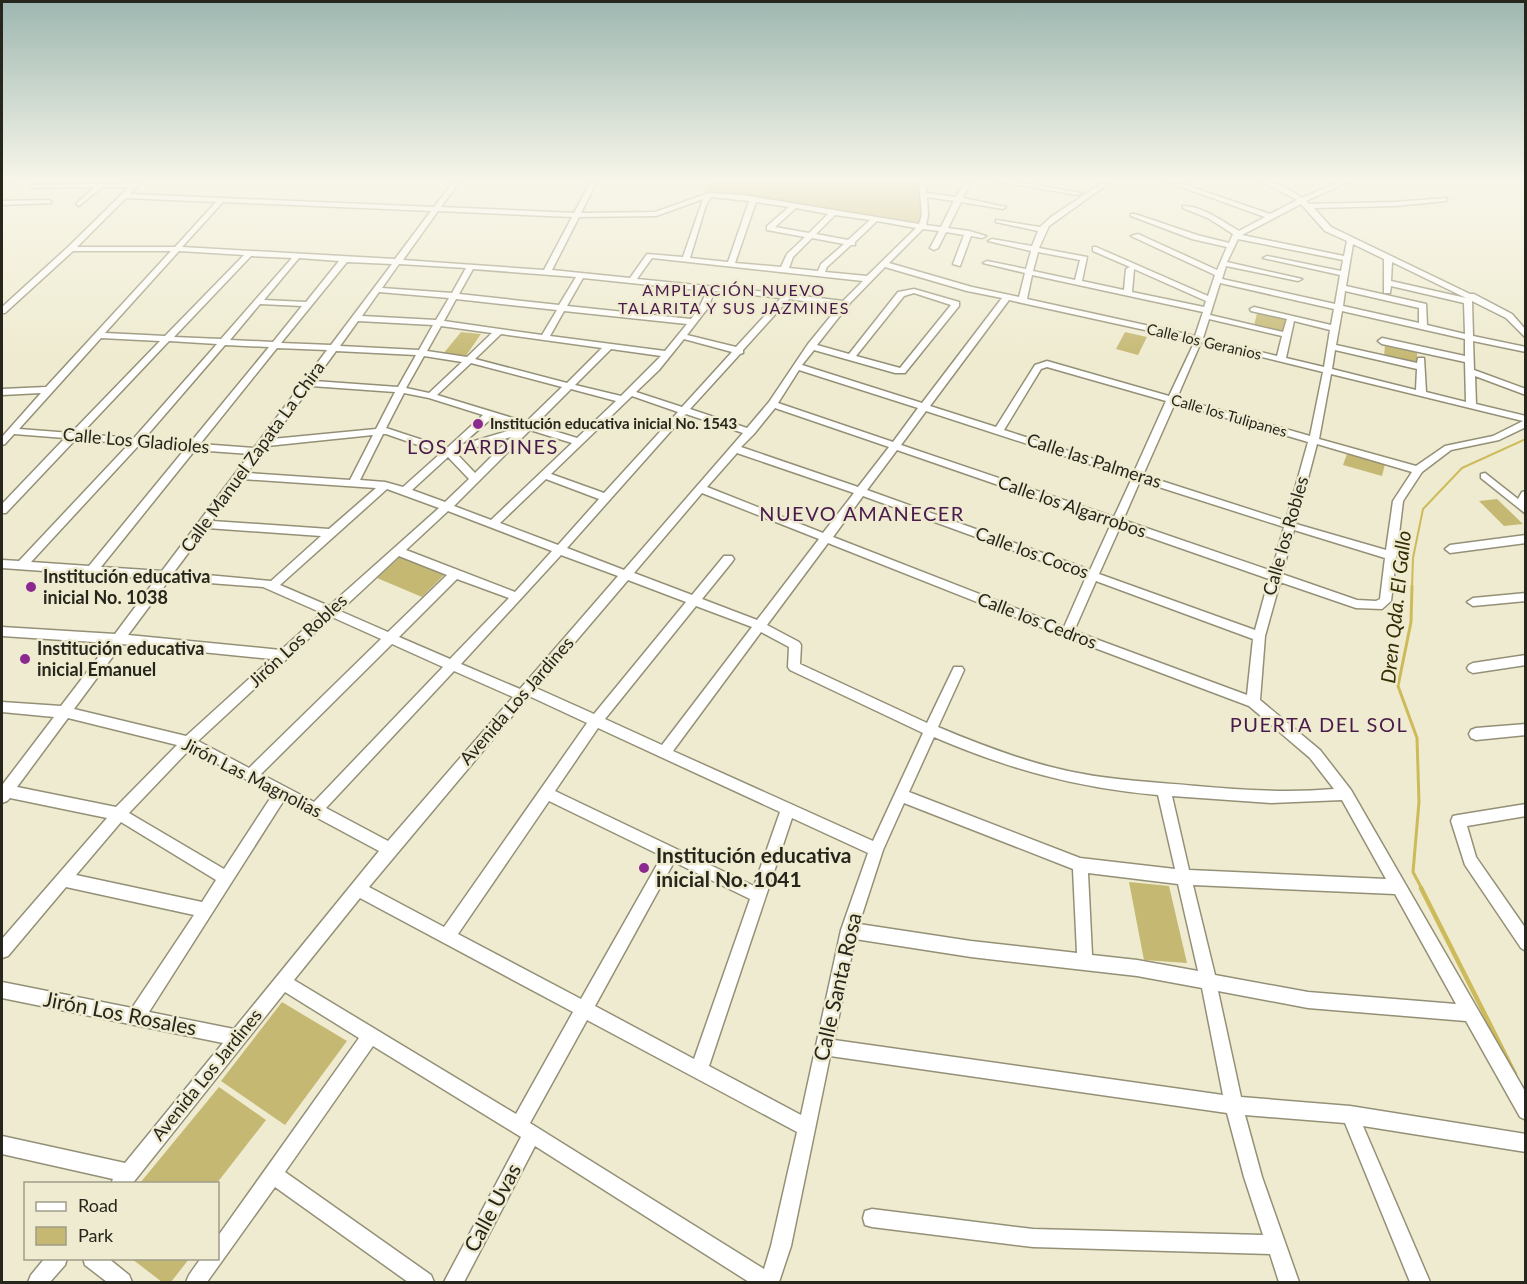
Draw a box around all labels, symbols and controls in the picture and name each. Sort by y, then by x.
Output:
district label: AMPLIACIÓN NUEVO TALARITA Y SUS JAZMINES [618,280,850,317]
street label: Calle los Geranios [1145,319,1263,363]
street label: Calle Manuel Zapata La Chira [176,357,329,556]
street label: Calle los Tulipanes [1169,390,1289,440]
place label: Institución educativa inicial No. 1543 [490,414,737,432]
marker: Institución educativa inicial No. 1543 [471,417,485,431]
street label: Calle Los Gladioles [62,423,211,457]
street label: Calle las Palmeras [1024,428,1165,492]
district label: LOS JARDINES [407,434,559,458]
street label: Calle los Algarrobos [995,470,1150,542]
street label: Calle los Robles [1258,473,1313,598]
district label: NUEVO AMANECER [759,501,965,525]
street label: Calle los Cocos [973,521,1092,583]
water label: Dren Qda. El Gallo [1375,529,1415,684]
place label: Institución educativa inicial No. 1038 [43,565,210,608]
marker: Institución educativa inicial No. 1038 [24,580,38,594]
street label: Calle los Cedros [975,587,1100,653]
street label: Jirón Los Robles [244,589,351,691]
street label: Avenida Los Jardines [455,632,578,769]
place label: Institución educativa inicial Emanuel [37,637,204,680]
marker: Institución educativa inicial Emanuel [18,652,32,666]
district label: PUERTA DEL SOL [1230,712,1408,736]
street label: Jirón Las Magnolias [179,732,326,822]
place label: Institución educativa inicial No. 1041 [656,842,851,891]
marker: Institución educativa inicial No. 1041 [637,861,651,875]
street label: Calle Santa Rosa [807,910,866,1063]
street label: Jirón Los Rosales [42,985,199,1040]
street label: Avenida Los Jardines [146,1004,266,1145]
street label: Calle Uvas [458,1159,525,1256]
legend [24,1182,219,1260]
text: Road [78,1194,118,1216]
text: Park [78,1224,114,1246]

